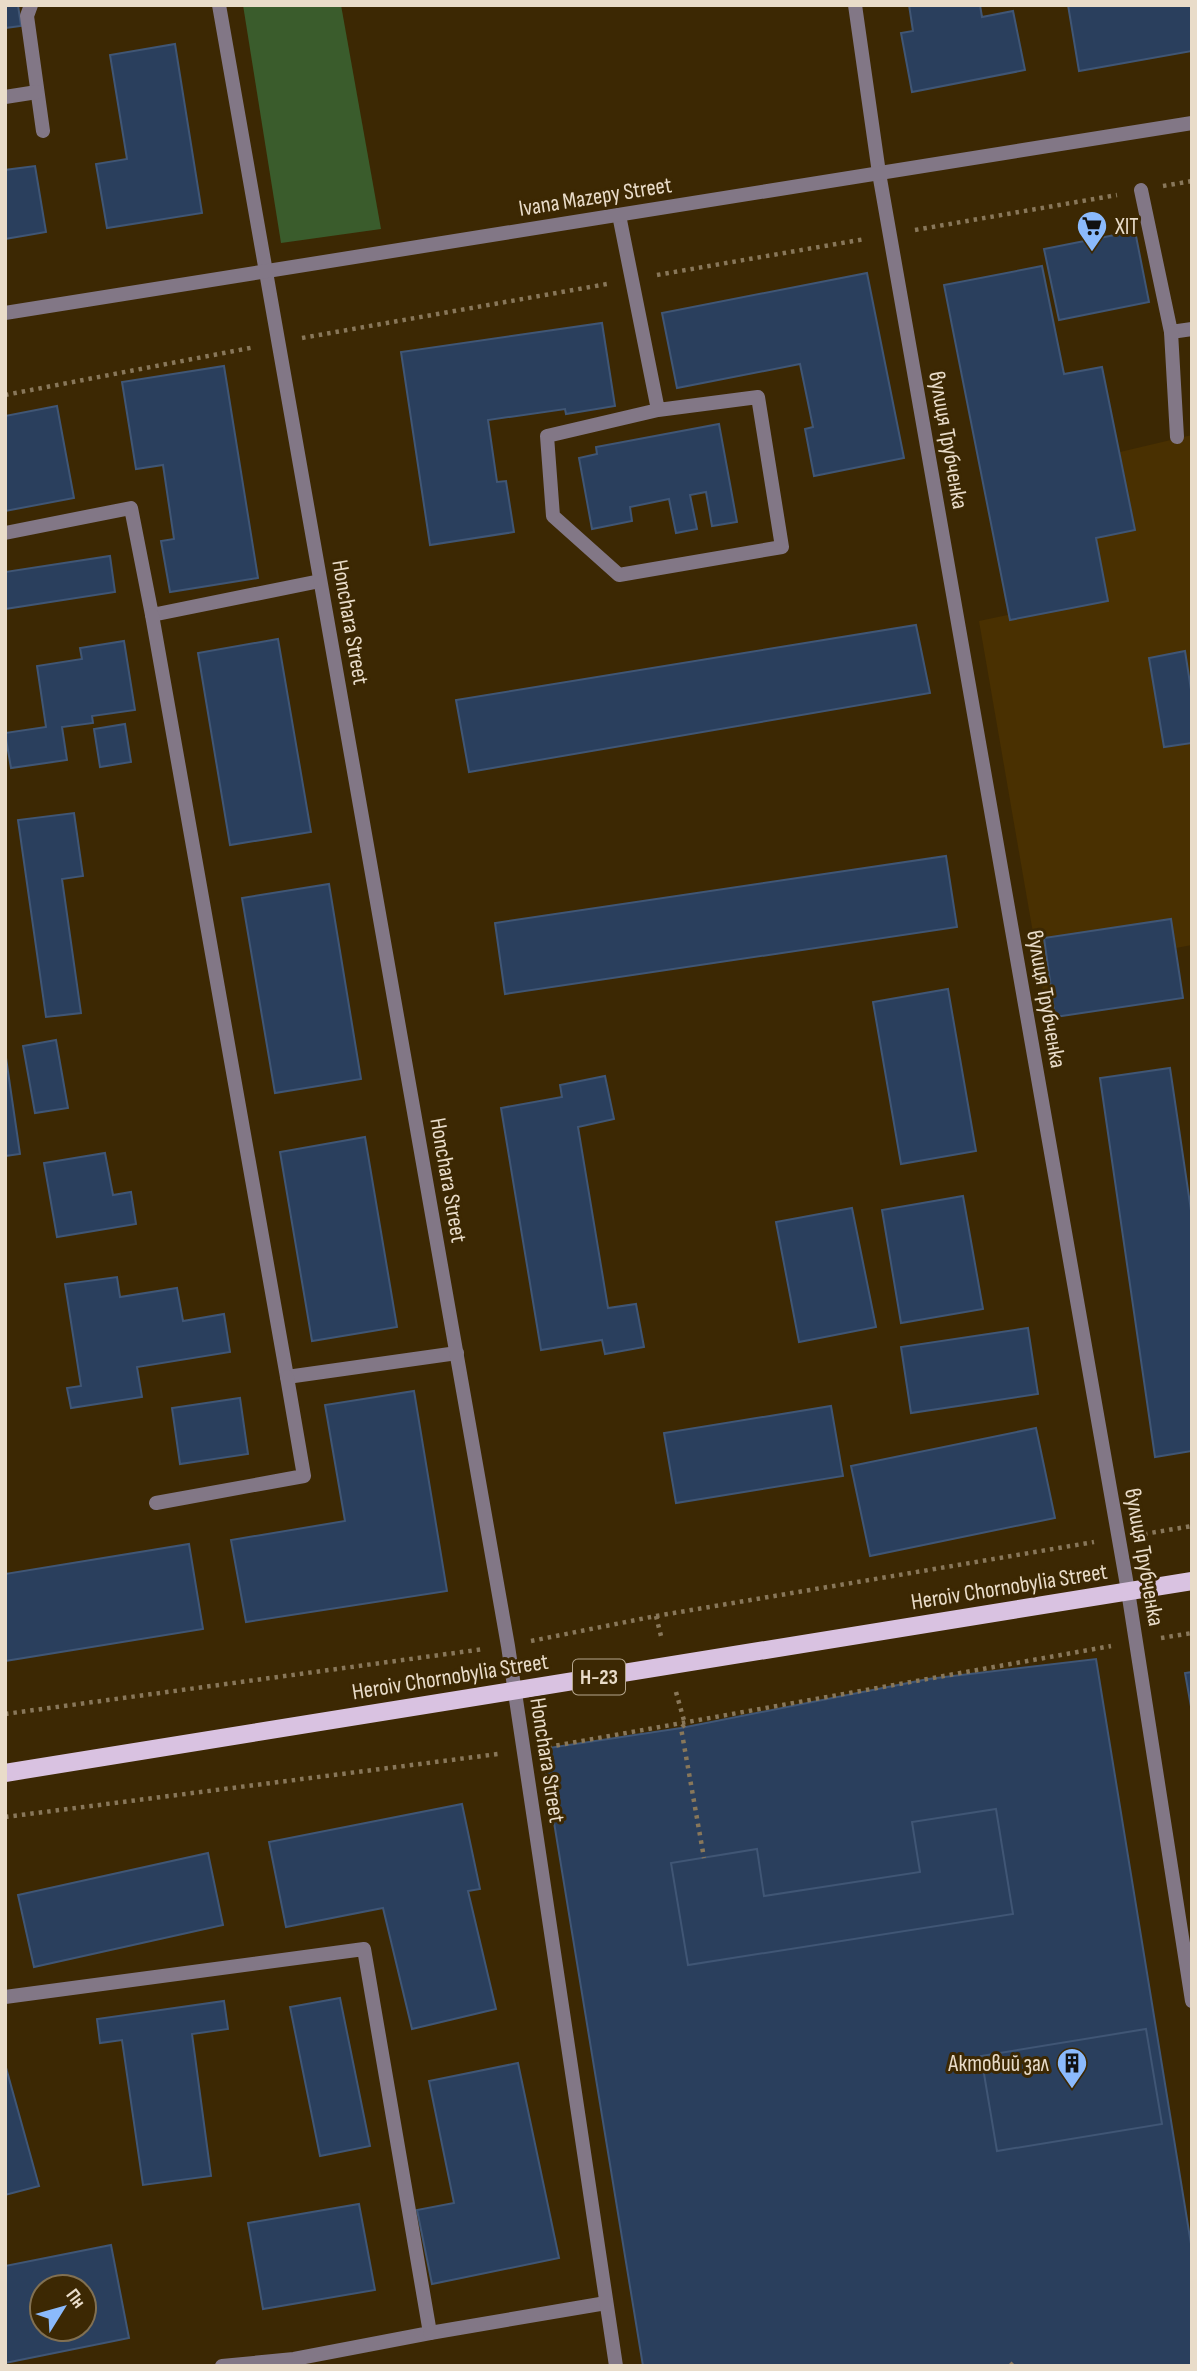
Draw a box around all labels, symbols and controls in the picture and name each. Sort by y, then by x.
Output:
street label: Ivana Mazepy Street [517,171,674,223]
supermarket icon: ХІТ [1075,209,1109,253]
place label: ХІТ [1114,213,1139,241]
street label: вулиця Трубченка [922,369,974,511]
street label: Honchara Street [325,558,375,687]
street label: вулиця Трубченка [1020,928,1072,1070]
street label: Honchara Street [423,1116,473,1245]
street label: вулиця Трубченка [1118,1486,1170,1628]
street label: Heroiv Chornobylia Street [909,1558,1109,1616]
street label: Heroiv Chornobylia Street [350,1648,550,1706]
road number: Н-23 [573,1660,625,1694]
street label: Honchara Street [523,1696,571,1825]
building icon: Актовий зал [1055,2046,1089,2090]
place label: Актовий зал [947,2050,1050,2078]
north arrow [28,2273,98,2343]
text: Пн [61,2284,90,2313]

